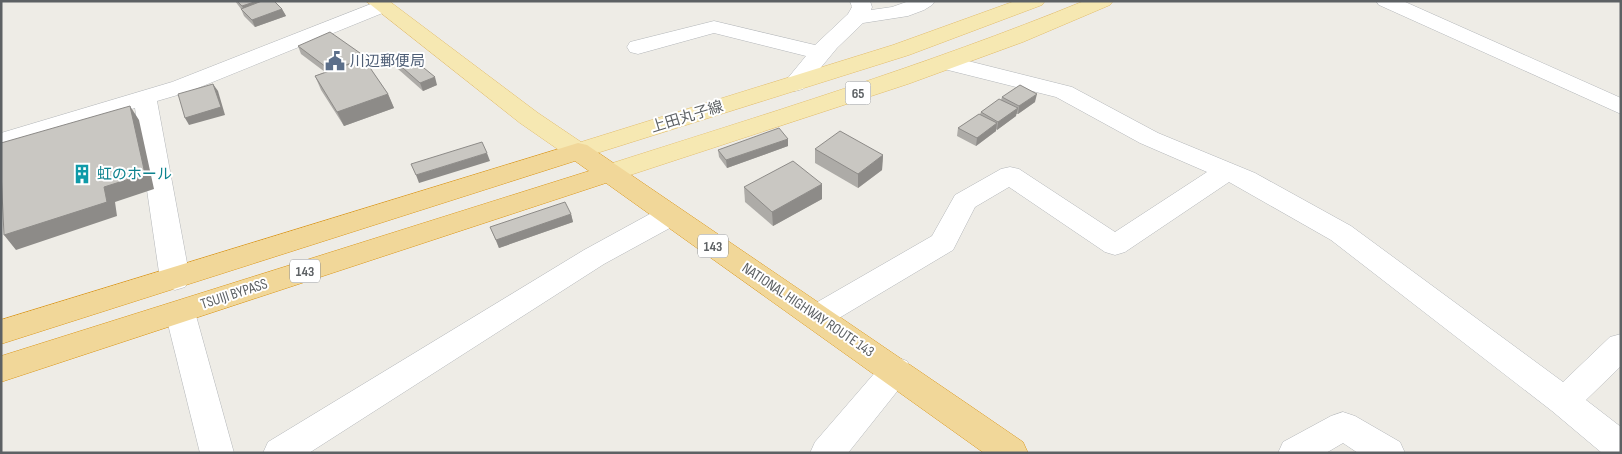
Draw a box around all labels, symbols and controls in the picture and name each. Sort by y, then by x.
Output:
public building icon: 川辺郵便局 [324,50,346,72]
place label: 川辺郵便局 [350,52,425,71]
road number: 65 [846,82,870,105]
street label: 上田丸子線 [648,97,726,137]
building icon: 虹のホール [71,163,93,185]
place label: 虹のホール [97,165,172,184]
road number: 143 [698,235,728,258]
street label: NATIONAL HIGHWAY ROUTE 143 [738,259,878,361]
road number: 143 [290,260,320,282]
street label: TSUIJI BYPASS [198,274,270,314]

